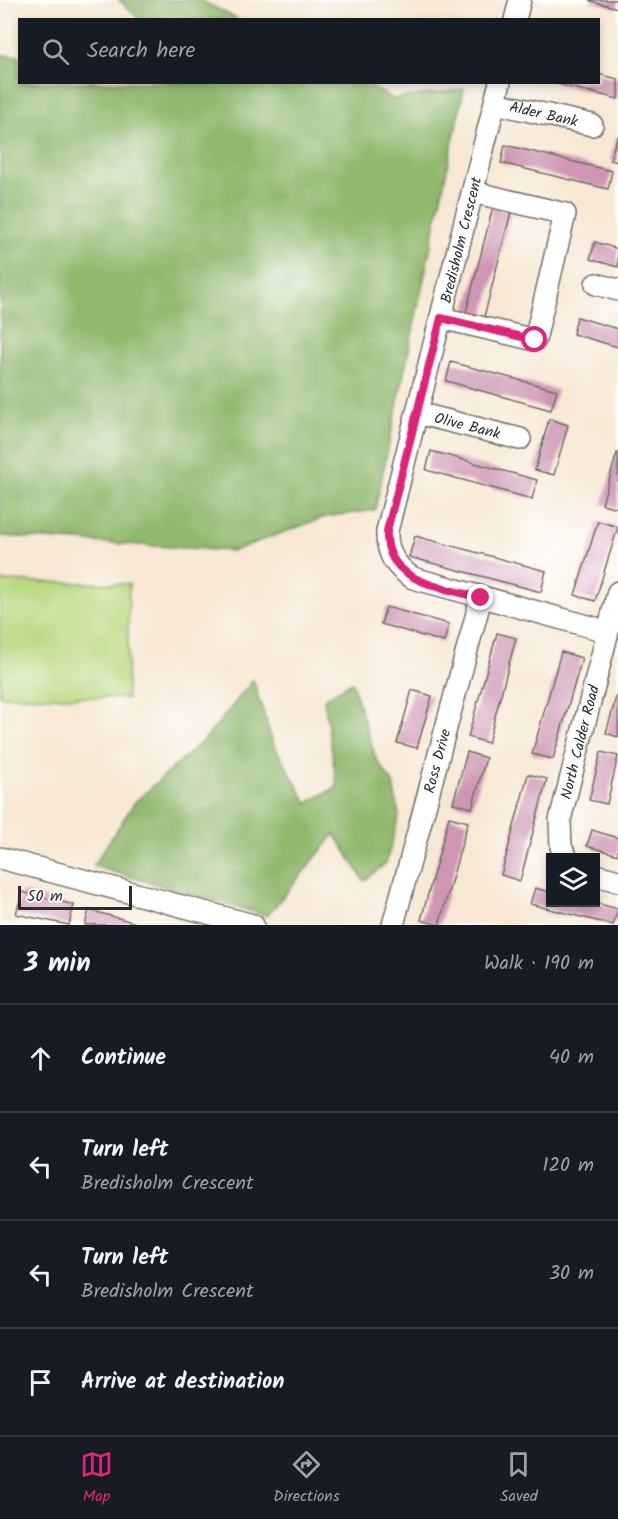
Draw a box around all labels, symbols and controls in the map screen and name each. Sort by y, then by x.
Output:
search box [18,18,600,84]
text: Search here [87,34,195,69]
icon: search [39,35,72,68]
street label: Alder Bank [507,96,581,135]
street label: Bredisholm Crescent [435,174,489,306]
route start [521,326,547,352]
street label: Olive Bank [432,407,504,447]
route end [467,584,493,610]
street label: North Calder Road [555,682,607,802]
street label: Ross Drive [418,726,458,796]
map controls [546,853,600,907]
button: layers [546,853,600,907]
scale bar [18,883,132,910]
text: 50 m [27,884,63,909]
text: 3 min [24,943,91,985]
text: Walk · 190 m [484,948,594,980]
text: Continue [81,1041,166,1076]
icon: ahead [24,1042,57,1075]
text: 40 m [549,1042,594,1074]
text: Turn left [81,1133,168,1168]
icon: left [24,1150,57,1183]
text: 120 m [542,1150,594,1182]
text: Bredisholm Crescent [81,1168,254,1200]
text: Turn left [81,1241,168,1276]
icon: left [24,1258,57,1291]
text: 30 m [549,1258,594,1290]
text: Bredisholm Crescent [81,1276,254,1308]
text: Arrive at destination [81,1365,284,1400]
icon: arrive [24,1366,57,1399]
tab: Map [80,1448,113,1509]
tab: Directions [273,1448,340,1509]
tab: Saved [500,1448,538,1509]

